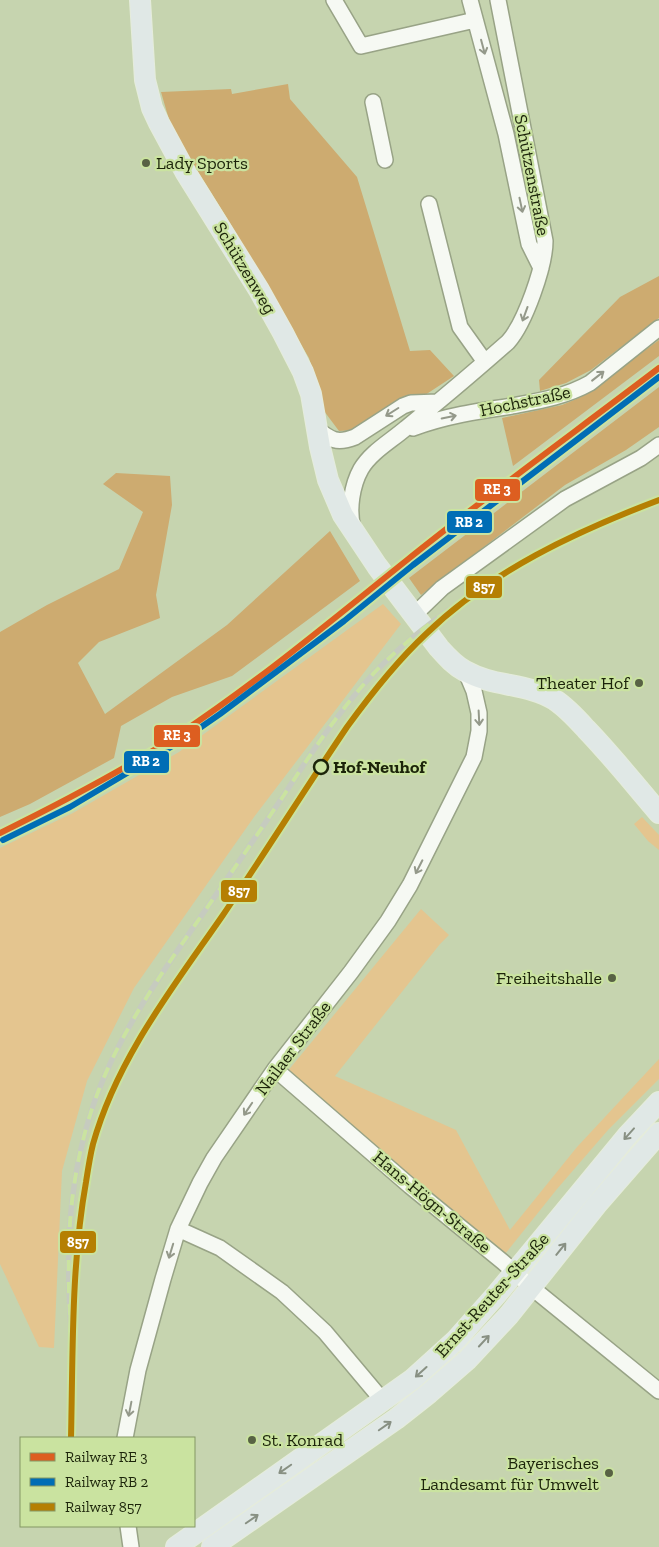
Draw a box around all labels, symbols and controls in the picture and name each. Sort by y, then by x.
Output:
one-way arrow [478,39,488,55]
street label: Schützenstraße [509,113,555,237]
place label: Lady Sports [156,152,248,174]
marker: Lady Sports [140,157,152,169]
one-way arrow [516,197,526,213]
street label: Schützenweg [209,218,281,318]
one-way arrow [519,305,529,321]
one-way arrow [591,370,604,381]
street label: Hochstraße [478,381,572,421]
one-way arrow [385,408,399,418]
one-way arrow [440,412,456,421]
line badge: RE 3 [474,478,521,502]
text: RE 3 [483,481,511,498]
line badge: RB 2 [446,510,493,534]
text: RB 2 [455,514,483,531]
line badge: 857 [465,575,503,599]
text: 857 [473,579,495,596]
place label: Theater Hof [536,672,630,694]
marker: Theater Hof [633,677,645,689]
one-way arrow [474,710,483,726]
line badge: RE 3 [153,724,201,748]
text: RE 3 [163,727,191,744]
line badge: RB 2 [123,750,170,774]
text: RB 2 [132,753,160,770]
place label: Hof-Neuhof [333,756,427,778]
marker: Hof-Neuhof [313,759,329,775]
one-way arrow [414,859,423,874]
line badge: 857 [220,879,258,903]
text: 857 [228,883,250,900]
place label: Freiheitshalle [496,967,602,989]
marker: Freiheitshalle [606,972,618,984]
street label: Nailaer Straße [250,996,336,1100]
one-way arrow [243,1102,253,1116]
one-way arrow [624,1127,635,1140]
street label: Hans-Högn-Straße [368,1146,496,1258]
street label: Ernst-Reuter-Straße [430,1228,554,1362]
line badge: 857 [59,1230,97,1254]
text: 857 [67,1234,89,1251]
one-way arrow [166,1243,176,1259]
one-way arrow [556,1243,567,1256]
one-way arrow [478,1335,490,1348]
one-way arrow [415,1366,428,1378]
one-way arrow [124,1400,134,1416]
one-way arrow [378,1421,392,1431]
place label: St. Konrad [262,1429,343,1451]
marker: St. Konrad [246,1434,258,1446]
legend [20,1437,195,1527]
text: Railway RE 3 [65,1448,147,1466]
place label: Bayerisches Landesamt für Umwelt [421,1452,599,1495]
one-way arrow [279,1464,293,1474]
marker: Bayerisches Landesamt für Umwelt [603,1467,615,1479]
text: Railway RB 2 [65,1473,148,1491]
text: Railway 857 [65,1498,141,1516]
one-way arrow [245,1514,259,1524]

